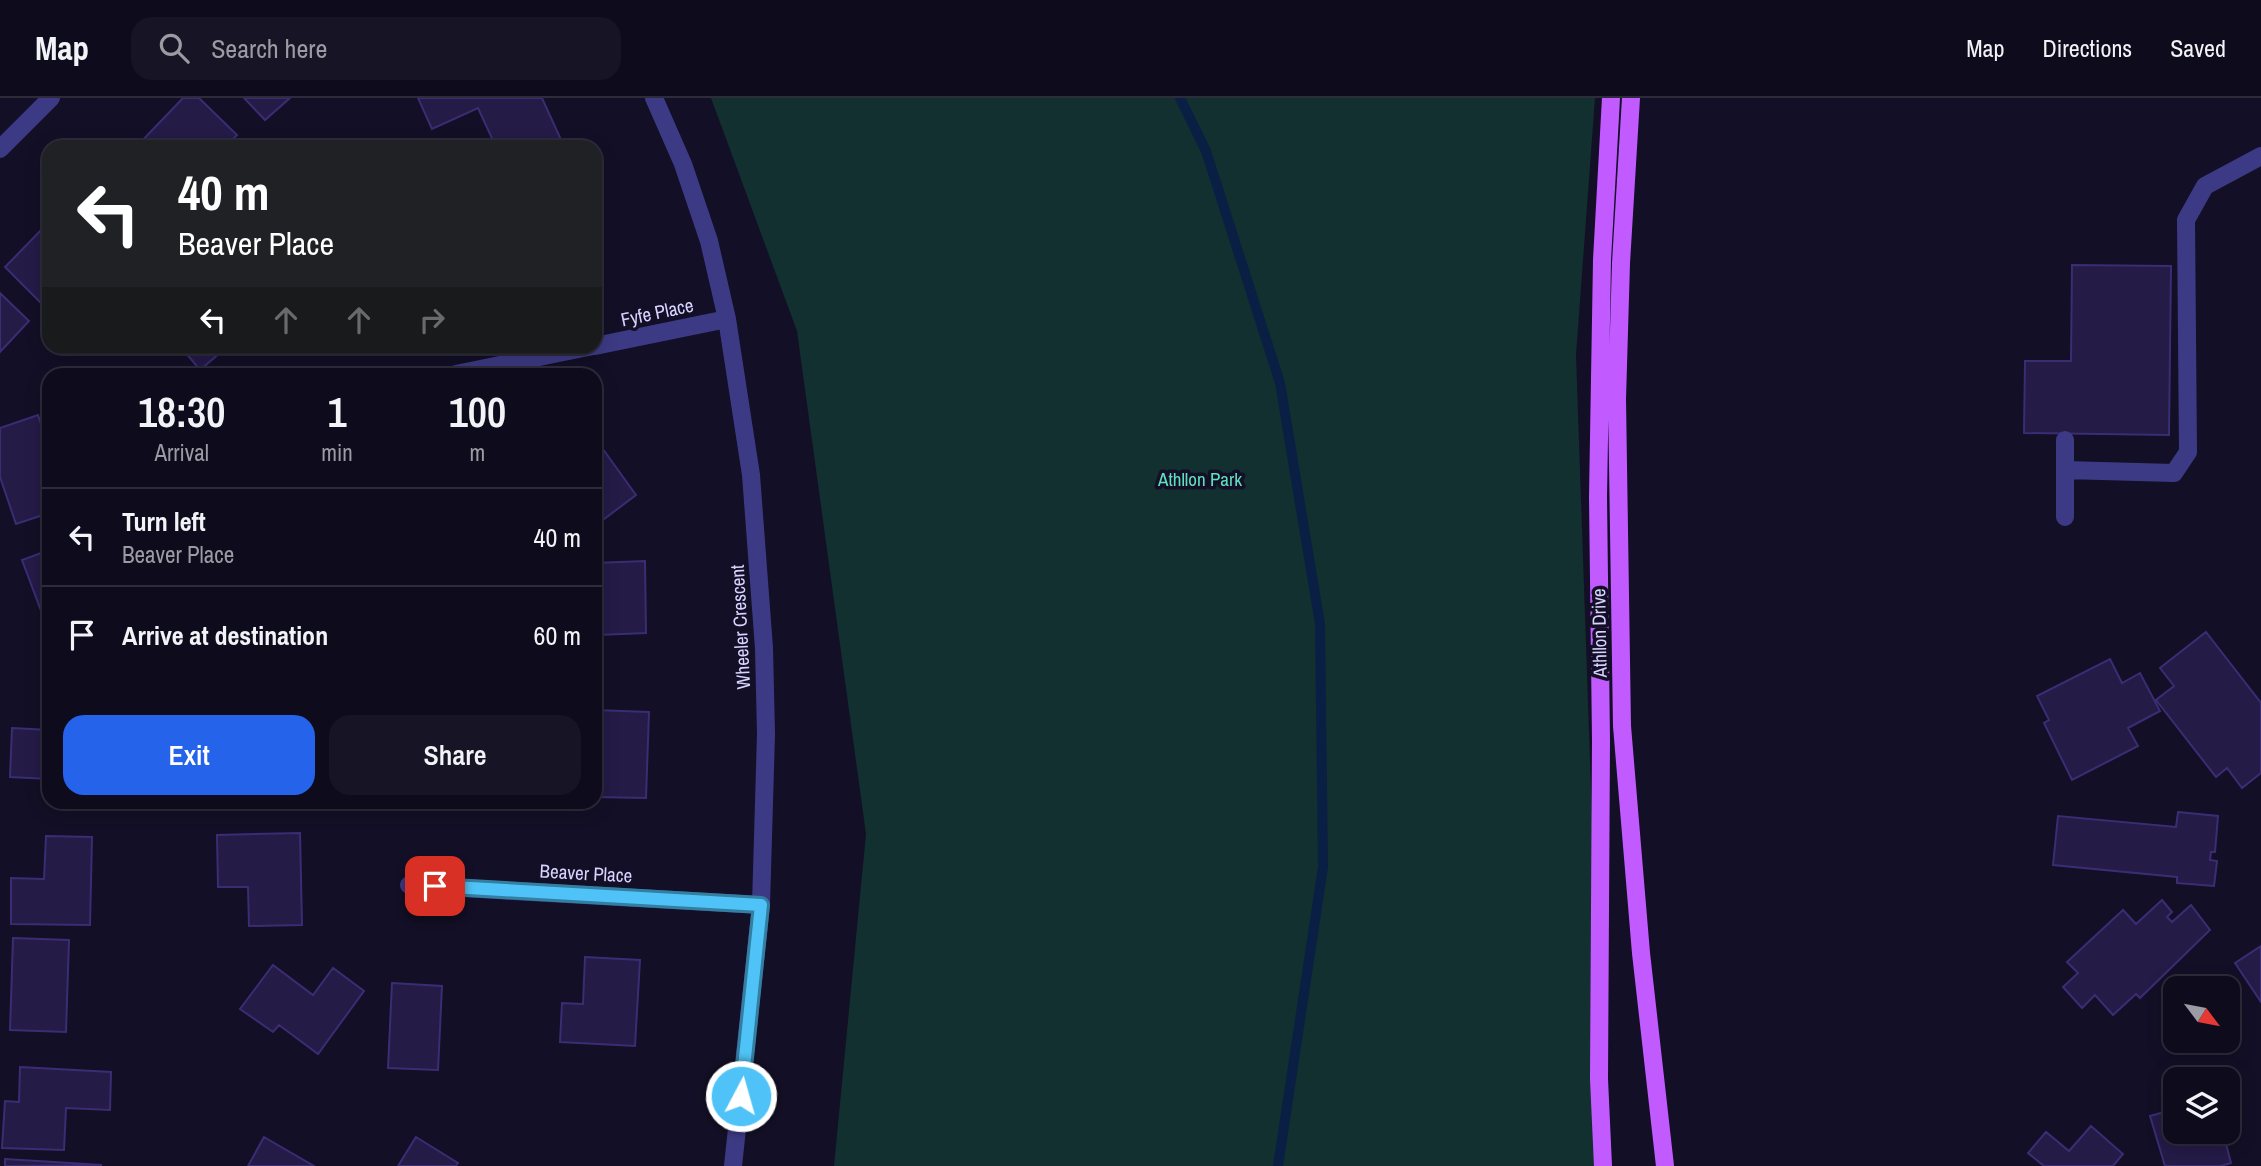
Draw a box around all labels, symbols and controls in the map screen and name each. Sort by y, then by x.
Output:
search box [131,17,621,80]
text: Map [35,26,89,70]
icon: search [155,29,193,67]
text: Search here [211,31,327,66]
text: Map [1966,32,2004,64]
text: Directions [2042,32,2132,64]
text: Saved [2170,32,2226,64]
text: 40 m [178,159,270,225]
icon: left [63,168,154,259]
text: Beaver Place [178,222,334,265]
street label: Fyfe Place [618,292,696,332]
icon: left [194,301,232,339]
icon: ahead [267,301,305,339]
icon: ahead [340,301,378,339]
icon: right [413,301,451,339]
text: 18:30 [138,384,225,440]
text: 1 [327,384,347,440]
text: 100 [449,384,506,440]
text: Arrival [154,437,209,468]
text: min [321,437,353,468]
text: m [470,437,485,468]
park label: Athllon Park [1157,466,1242,492]
text: Turn left [122,504,206,539]
icon: left [63,518,101,556]
text: 40 m [534,520,581,555]
text: Beaver Place [122,539,234,570]
street label: Wheeler Crescent [724,563,756,690]
street label: Athllon Drive [1585,588,1613,679]
icon: arrive [63,616,101,654]
text: Arrive at destination [122,618,328,653]
text: 60 m [534,618,581,653]
button: Exit [63,715,315,795]
button: Share [329,715,581,795]
pin [405,856,465,916]
street label: Beaver Place [539,858,633,888]
icon: arrive [416,867,454,905]
north arrow [2163,976,2240,1054]
map controls [2163,976,2240,1144]
position arrow [704,1059,778,1133]
button: layers [2163,1067,2240,1144]

